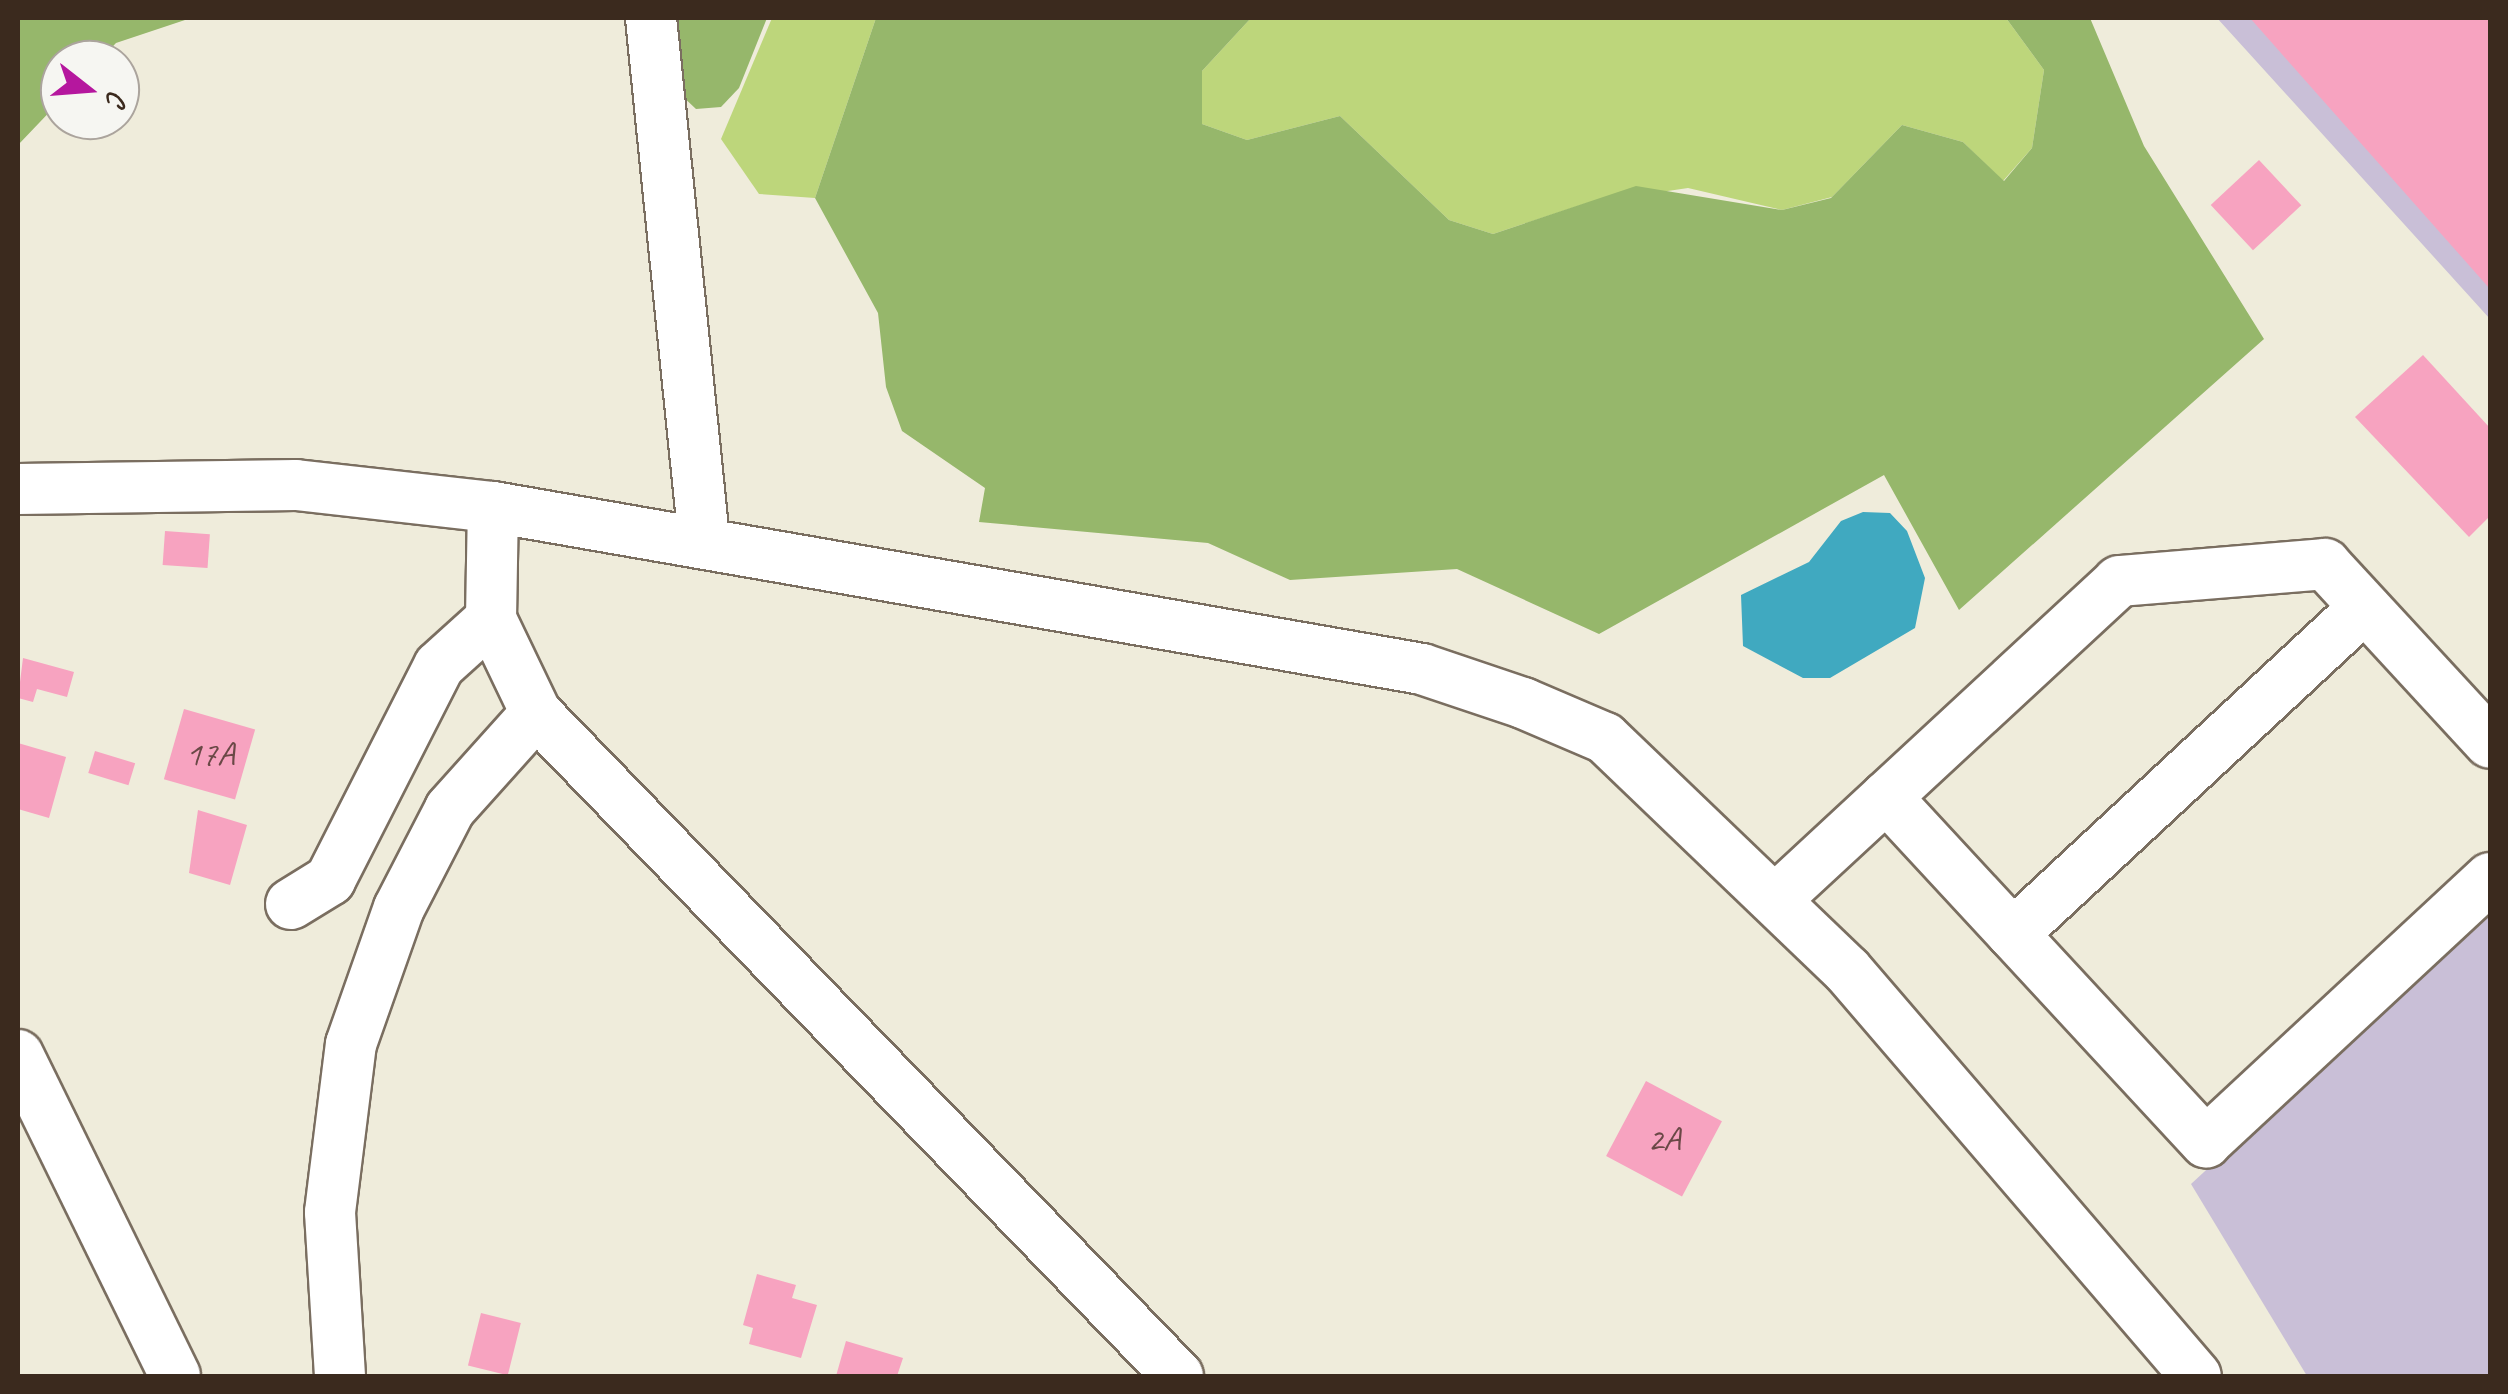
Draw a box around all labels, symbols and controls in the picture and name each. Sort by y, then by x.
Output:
north arrow [40,40,140,140]
text: С [99,87,136,110]
house number: 17А [185,733,235,775]
house number: 2А [1647,1118,1681,1160]

